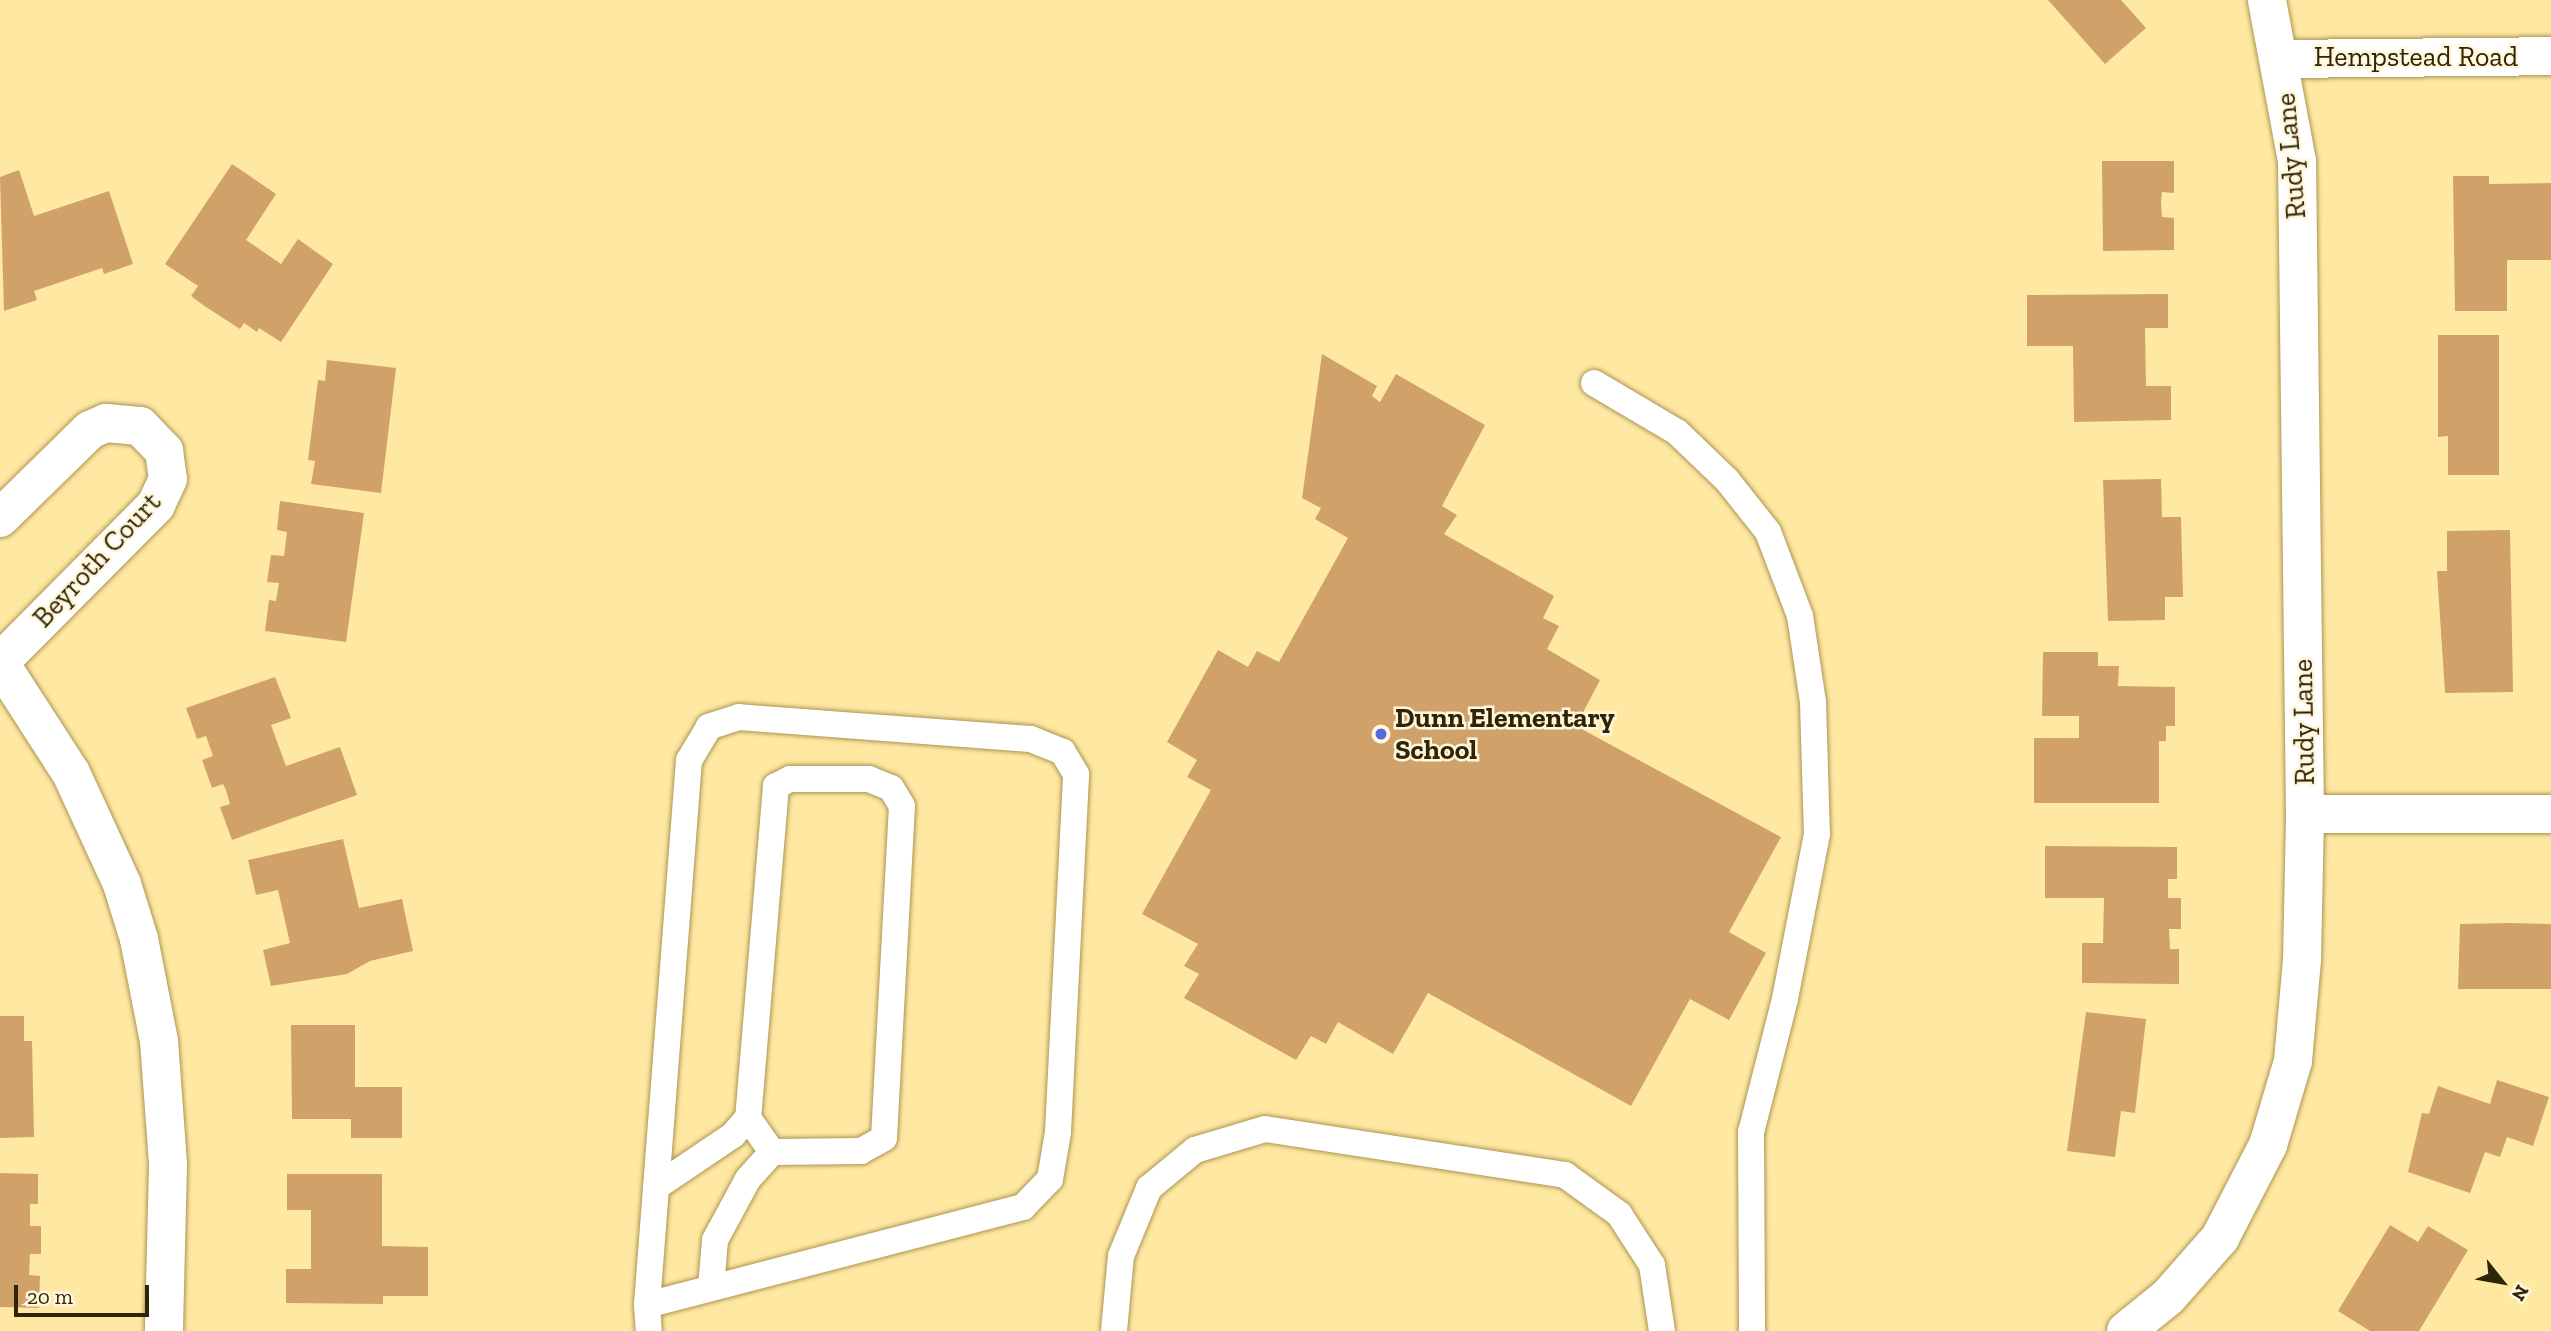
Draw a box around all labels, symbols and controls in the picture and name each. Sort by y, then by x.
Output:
street label: Hempstead Road [2314,40,2518,74]
street label: Rudy Lane [2269,91,2313,221]
street label: Beyroth Court [26,485,168,635]
street label: Rudy Lane [2286,658,2322,786]
place label: Dunn Elementary School [1395,701,1615,767]
marker: Dunn Elementary School [1373,726,1389,742]
north arrow [2467,1247,2537,1317]
scale bar [18,1272,152,1316]
text: N [2507,1281,2534,1305]
text: 20 m [27,1284,73,1309]

